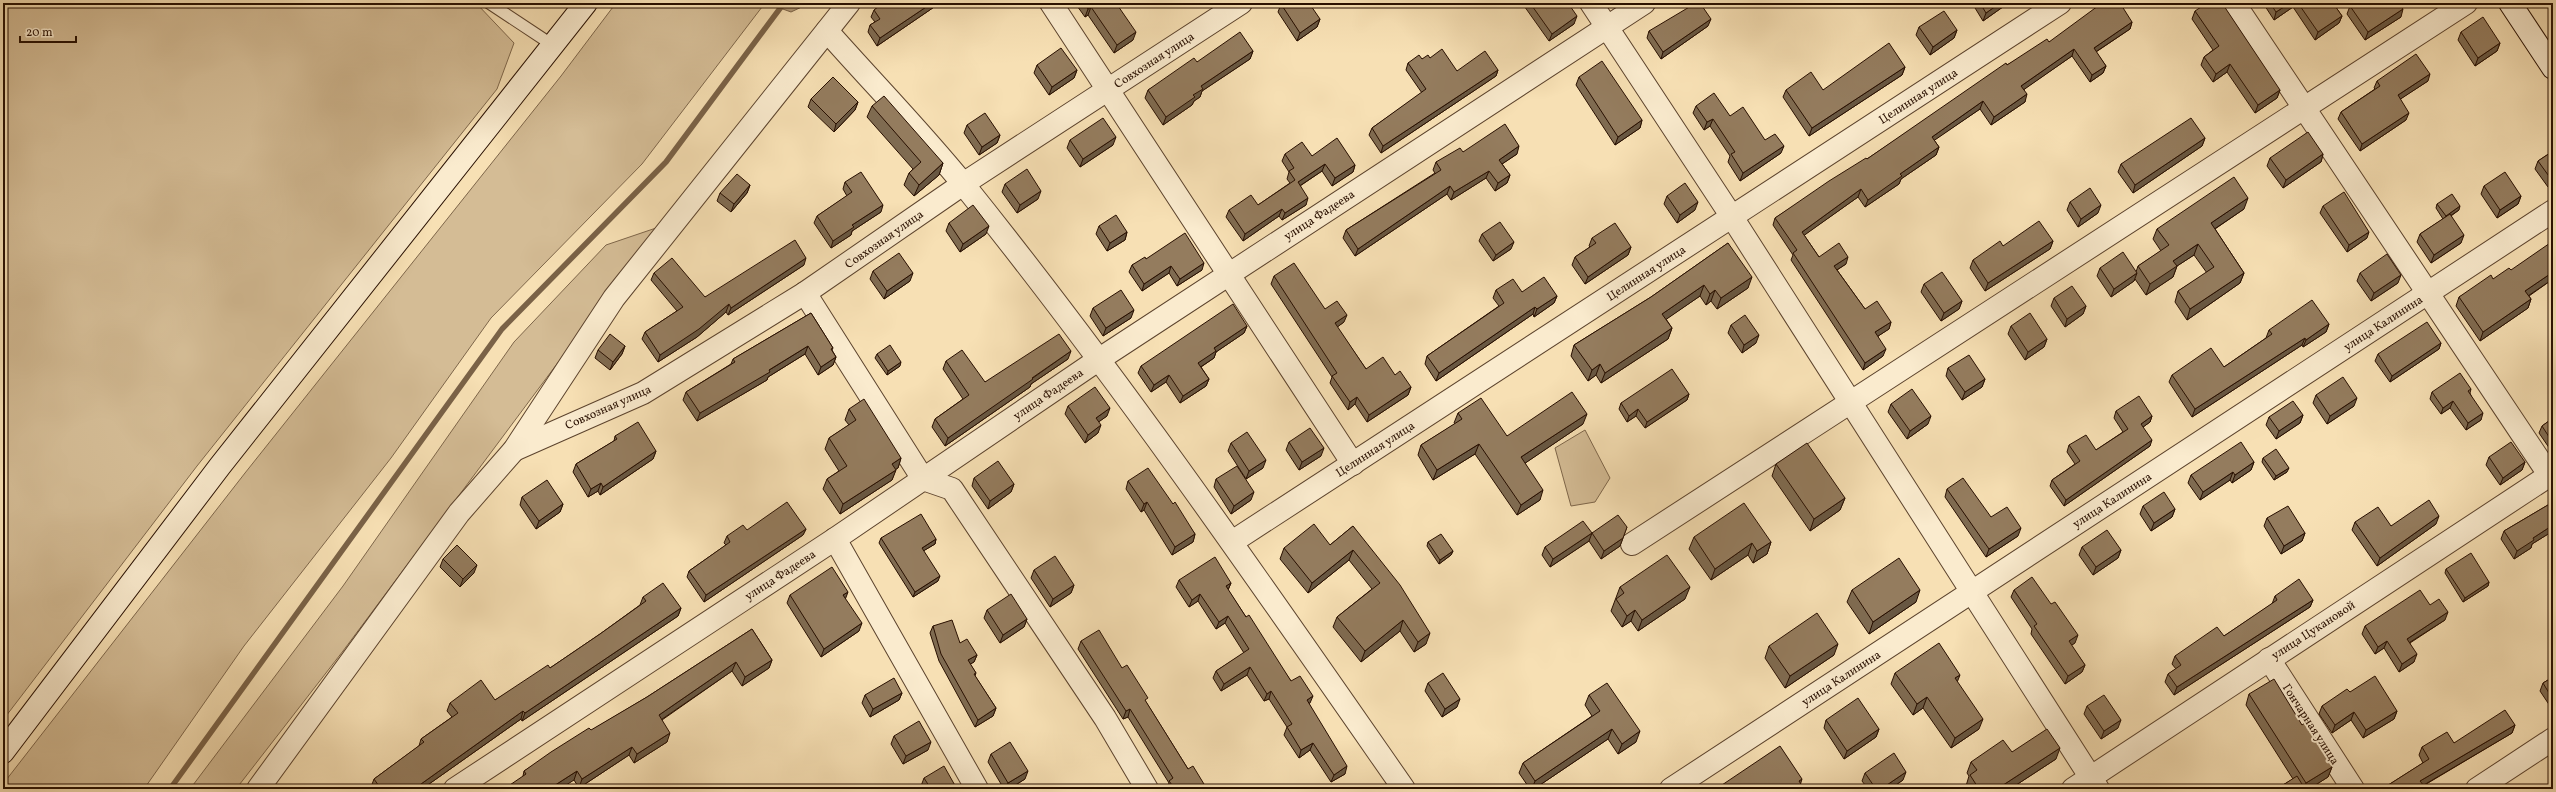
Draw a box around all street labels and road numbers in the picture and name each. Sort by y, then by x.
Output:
street label: Совхозная улица [1111,29,1198,93]
street label: Целинная улица [1876,65,1961,128]
street label: улица Фадеева [1281,187,1358,245]
street label: Совхозная улица [842,207,927,273]
street label: Целинная улица [1604,242,1689,305]
street label: улица Калинина [2341,292,2426,356]
street label: улица Фадеева [1010,365,1087,424]
street label: Совхозная улица [563,382,654,434]
street label: Целинная улица [1333,418,1418,481]
street label: улица Калинина [2070,469,2155,533]
street label: улица Фадеева [742,547,819,605]
street label: улица Цукановой [2268,598,2359,664]
street label: улица Калинина [1799,647,1884,711]
street label: Гончарная улица [2278,681,2342,768]

